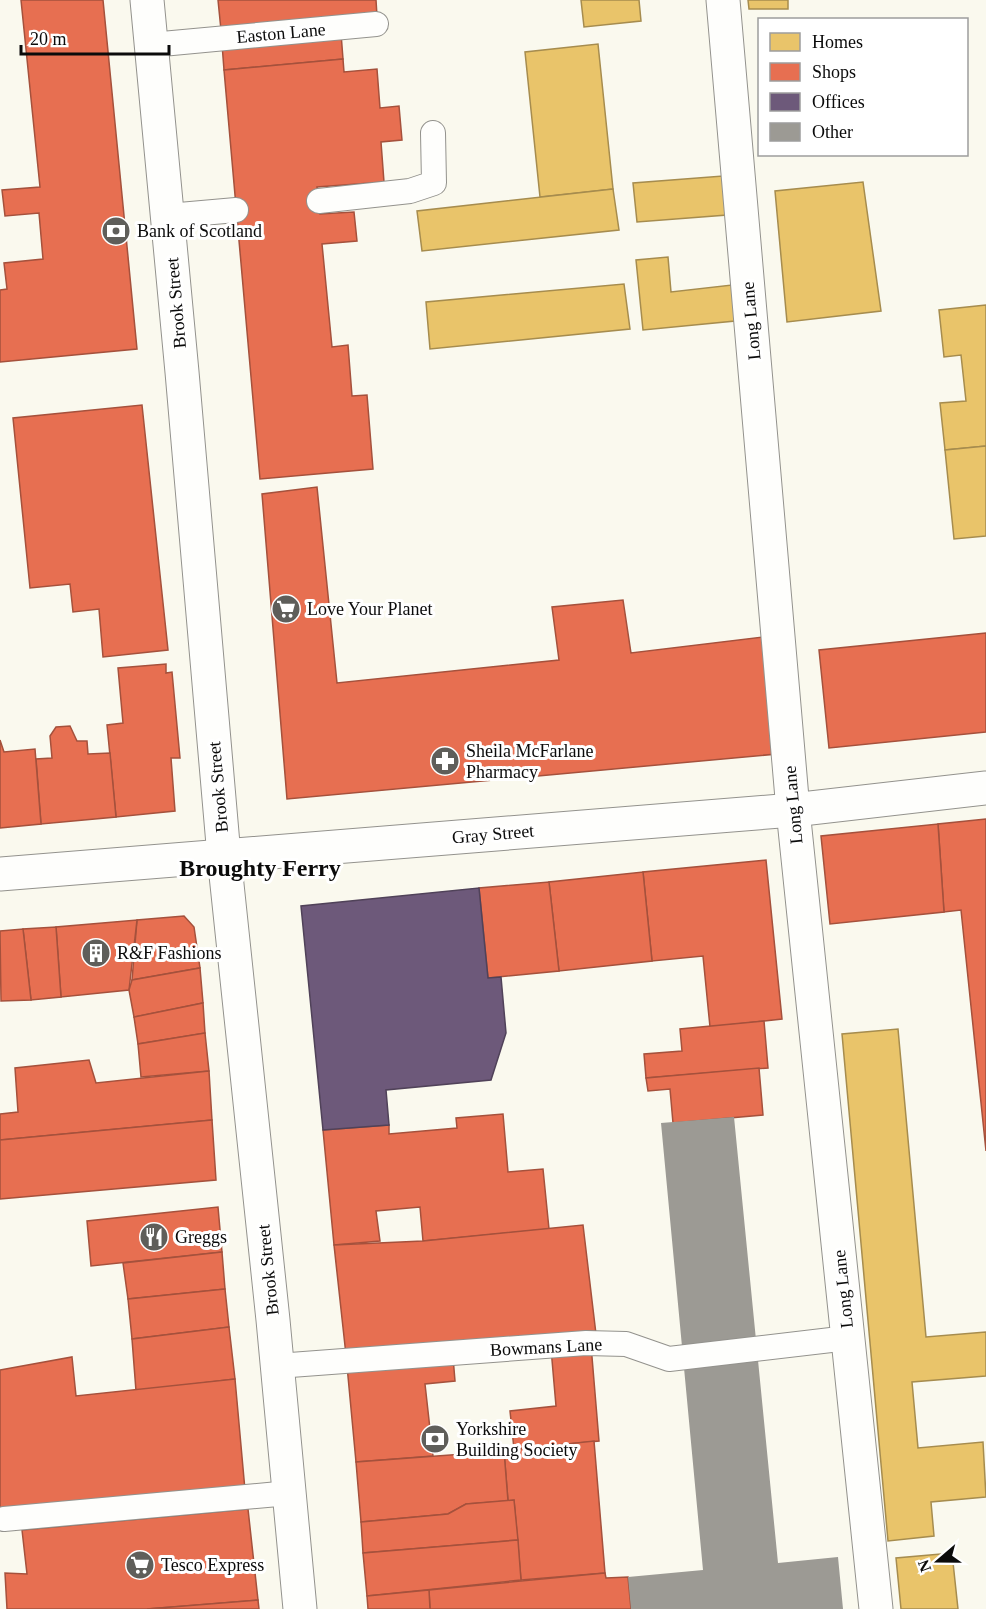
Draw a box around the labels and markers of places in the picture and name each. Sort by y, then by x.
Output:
bank icon: Bank of Scotland [100,215,132,247]
place label: Bank of Scotland [137,221,262,241]
supermarket icon: Love Your Planet [270,593,302,625]
place label: Love Your Planet [307,599,433,619]
place label: Sheila McFarlane Pharmacy [466,741,593,782]
pharmacy icon: Sheila McFarlane Pharmacy [429,745,461,777]
building icon: R&F Fashions [80,937,112,969]
place label: R&F Fashions [117,943,222,963]
restaurant icon: Greggs [138,1221,170,1253]
place label: Greggs [175,1227,227,1247]
place label: Yorkshire Building Society [456,1419,578,1460]
bank icon: Yorkshire Building Society [419,1423,451,1455]
supermarket icon: Tesco Express [124,1549,156,1581]
place label: Tesco Express [161,1555,264,1575]

